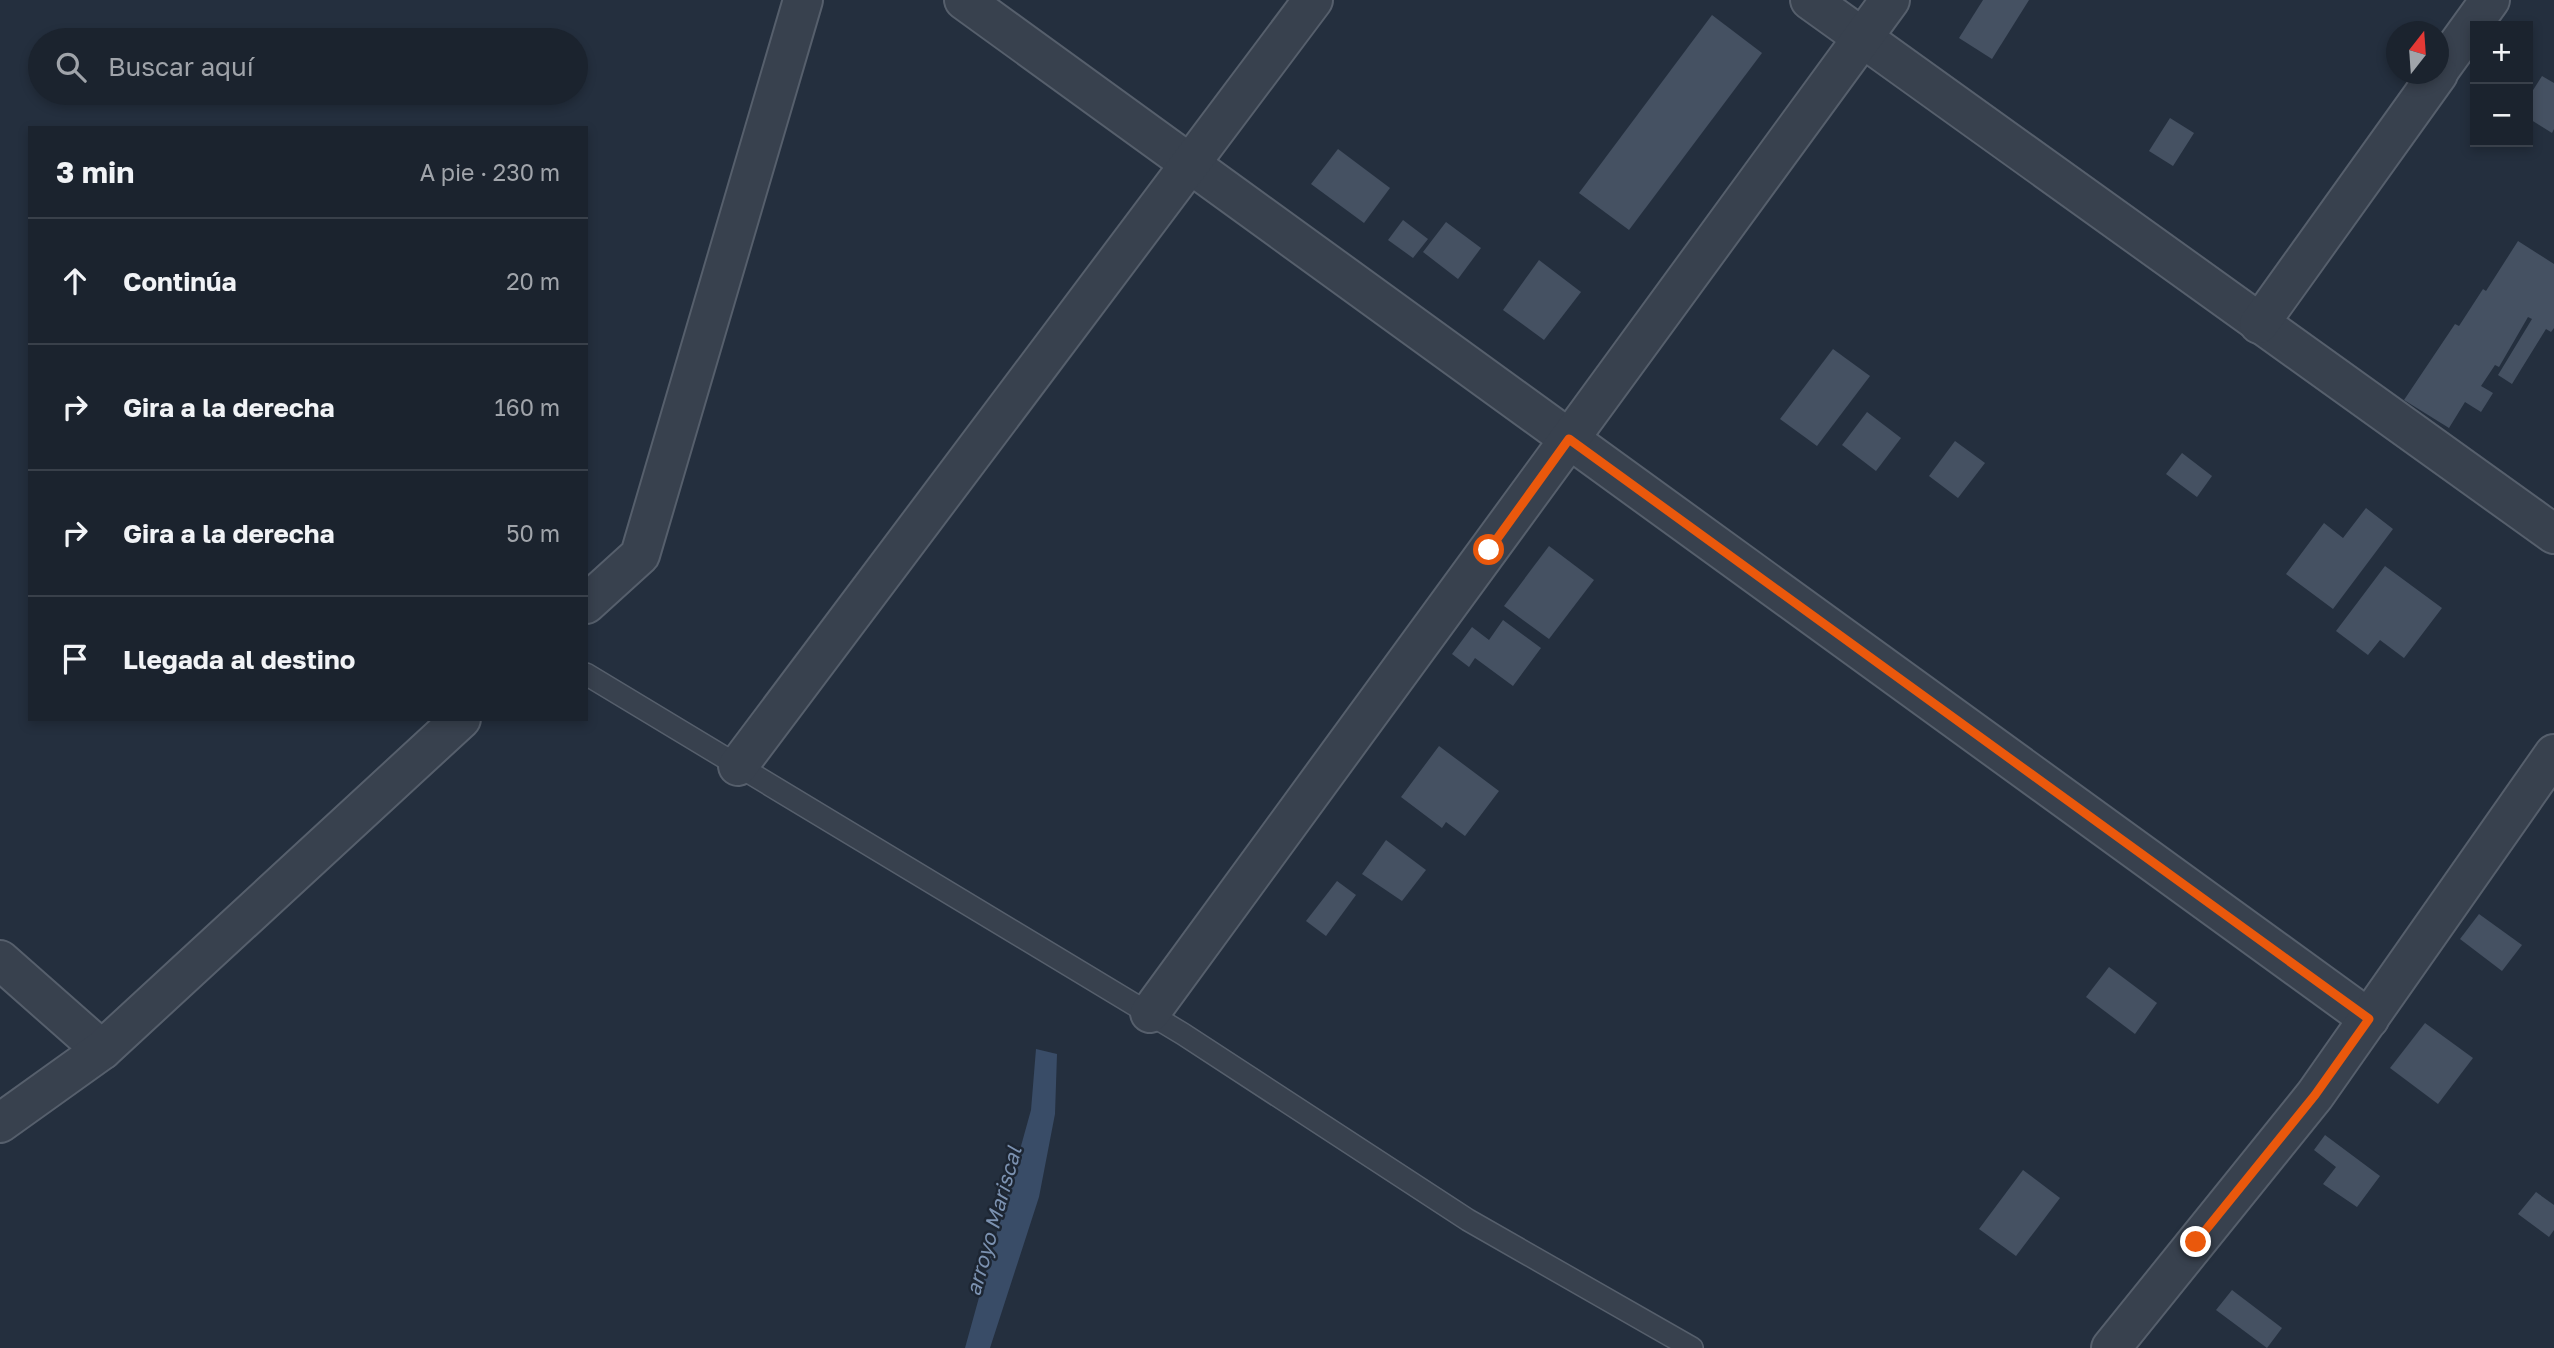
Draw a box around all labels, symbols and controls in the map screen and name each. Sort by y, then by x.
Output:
north arrow [2386,21,2449,84]
map controls [2470,21,2533,147]
button: + [2470,21,2533,84]
search box [28,28,588,105]
icon: search [52,48,90,86]
text: Buscar aquí [108,51,254,82]
button: − [2470,84,2533,147]
text: 3 min [56,154,134,190]
text: A pie · 230 m [420,158,560,186]
icon: ahead [56,262,94,300]
text: Continúa [123,266,237,297]
text: 20 m [506,267,560,295]
icon: right [56,388,94,426]
text: Gira a la derecha [123,392,335,423]
text: 160 m [495,393,560,421]
icon: right [56,514,94,552]
text: Gira a la derecha [123,518,335,549]
text: 50 m [506,519,560,547]
route start [1473,534,1504,565]
icon: arrive [56,640,94,678]
text: Llegada al destino [123,644,355,675]
water label: arroyo Mariscal [959,1142,1027,1299]
route end [2180,1226,2211,1257]

